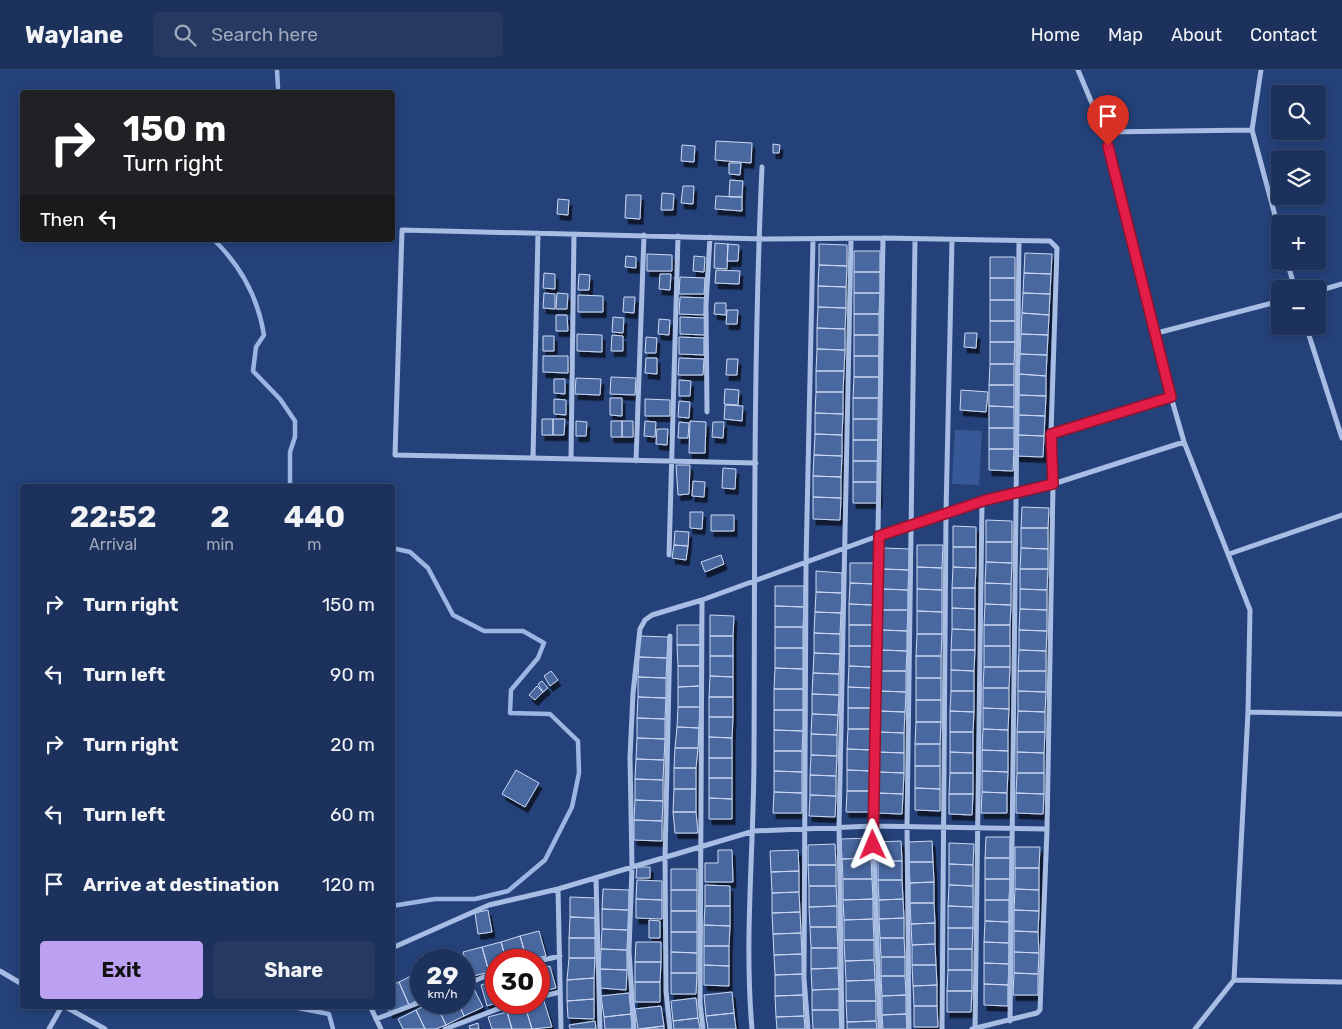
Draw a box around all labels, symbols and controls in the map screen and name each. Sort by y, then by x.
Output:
search box [153,12,503,57]
text: Waylane [25,21,123,49]
icon: search [171,21,199,49]
text: Search here [211,23,318,46]
text: Home [1031,24,1080,46]
text: Map [1108,24,1143,46]
text: About [1171,24,1222,46]
text: Contact [1250,24,1317,46]
map controls [1271,85,1326,335]
button: search [1271,85,1326,140]
pin [1087,95,1129,146]
icon: arrive [1094,102,1122,130]
text: 150 m [123,108,226,150]
icon: right [40,110,105,175]
text: Turn right [123,150,223,177]
button: layers [1271,150,1326,205]
icon: left [94,205,122,233]
text: Then [40,208,84,231]
button: + [1271,215,1326,270]
button: − [1271,280,1326,335]
text: 22:52 [70,499,156,535]
text: 2 [210,499,230,535]
text: 440 [284,499,345,535]
text: Arrival [89,535,137,554]
text: min [206,535,234,554]
text: m [307,535,322,554]
icon: right [40,590,68,618]
text: Turn right [83,593,178,616]
text: 150 m [322,593,375,616]
icon: left [40,660,68,688]
text: Turn left [83,663,165,686]
text: 90 m [330,663,375,686]
icon: right [40,730,68,758]
text: Turn right [83,733,178,756]
text: 20 m [330,733,375,756]
icon: left [40,800,68,828]
text: Turn left [83,803,165,826]
text: 60 m [330,803,375,826]
position arrow [846,818,898,870]
icon: arrive [40,870,68,898]
text: Arrive at destination [83,873,279,896]
text: 120 m [322,873,375,896]
button: Exit [40,941,203,999]
button: Share [213,941,375,999]
speed limit sign: 30 [485,949,550,1014]
text: 29 [426,961,459,990]
text: km/h [428,987,457,1001]

